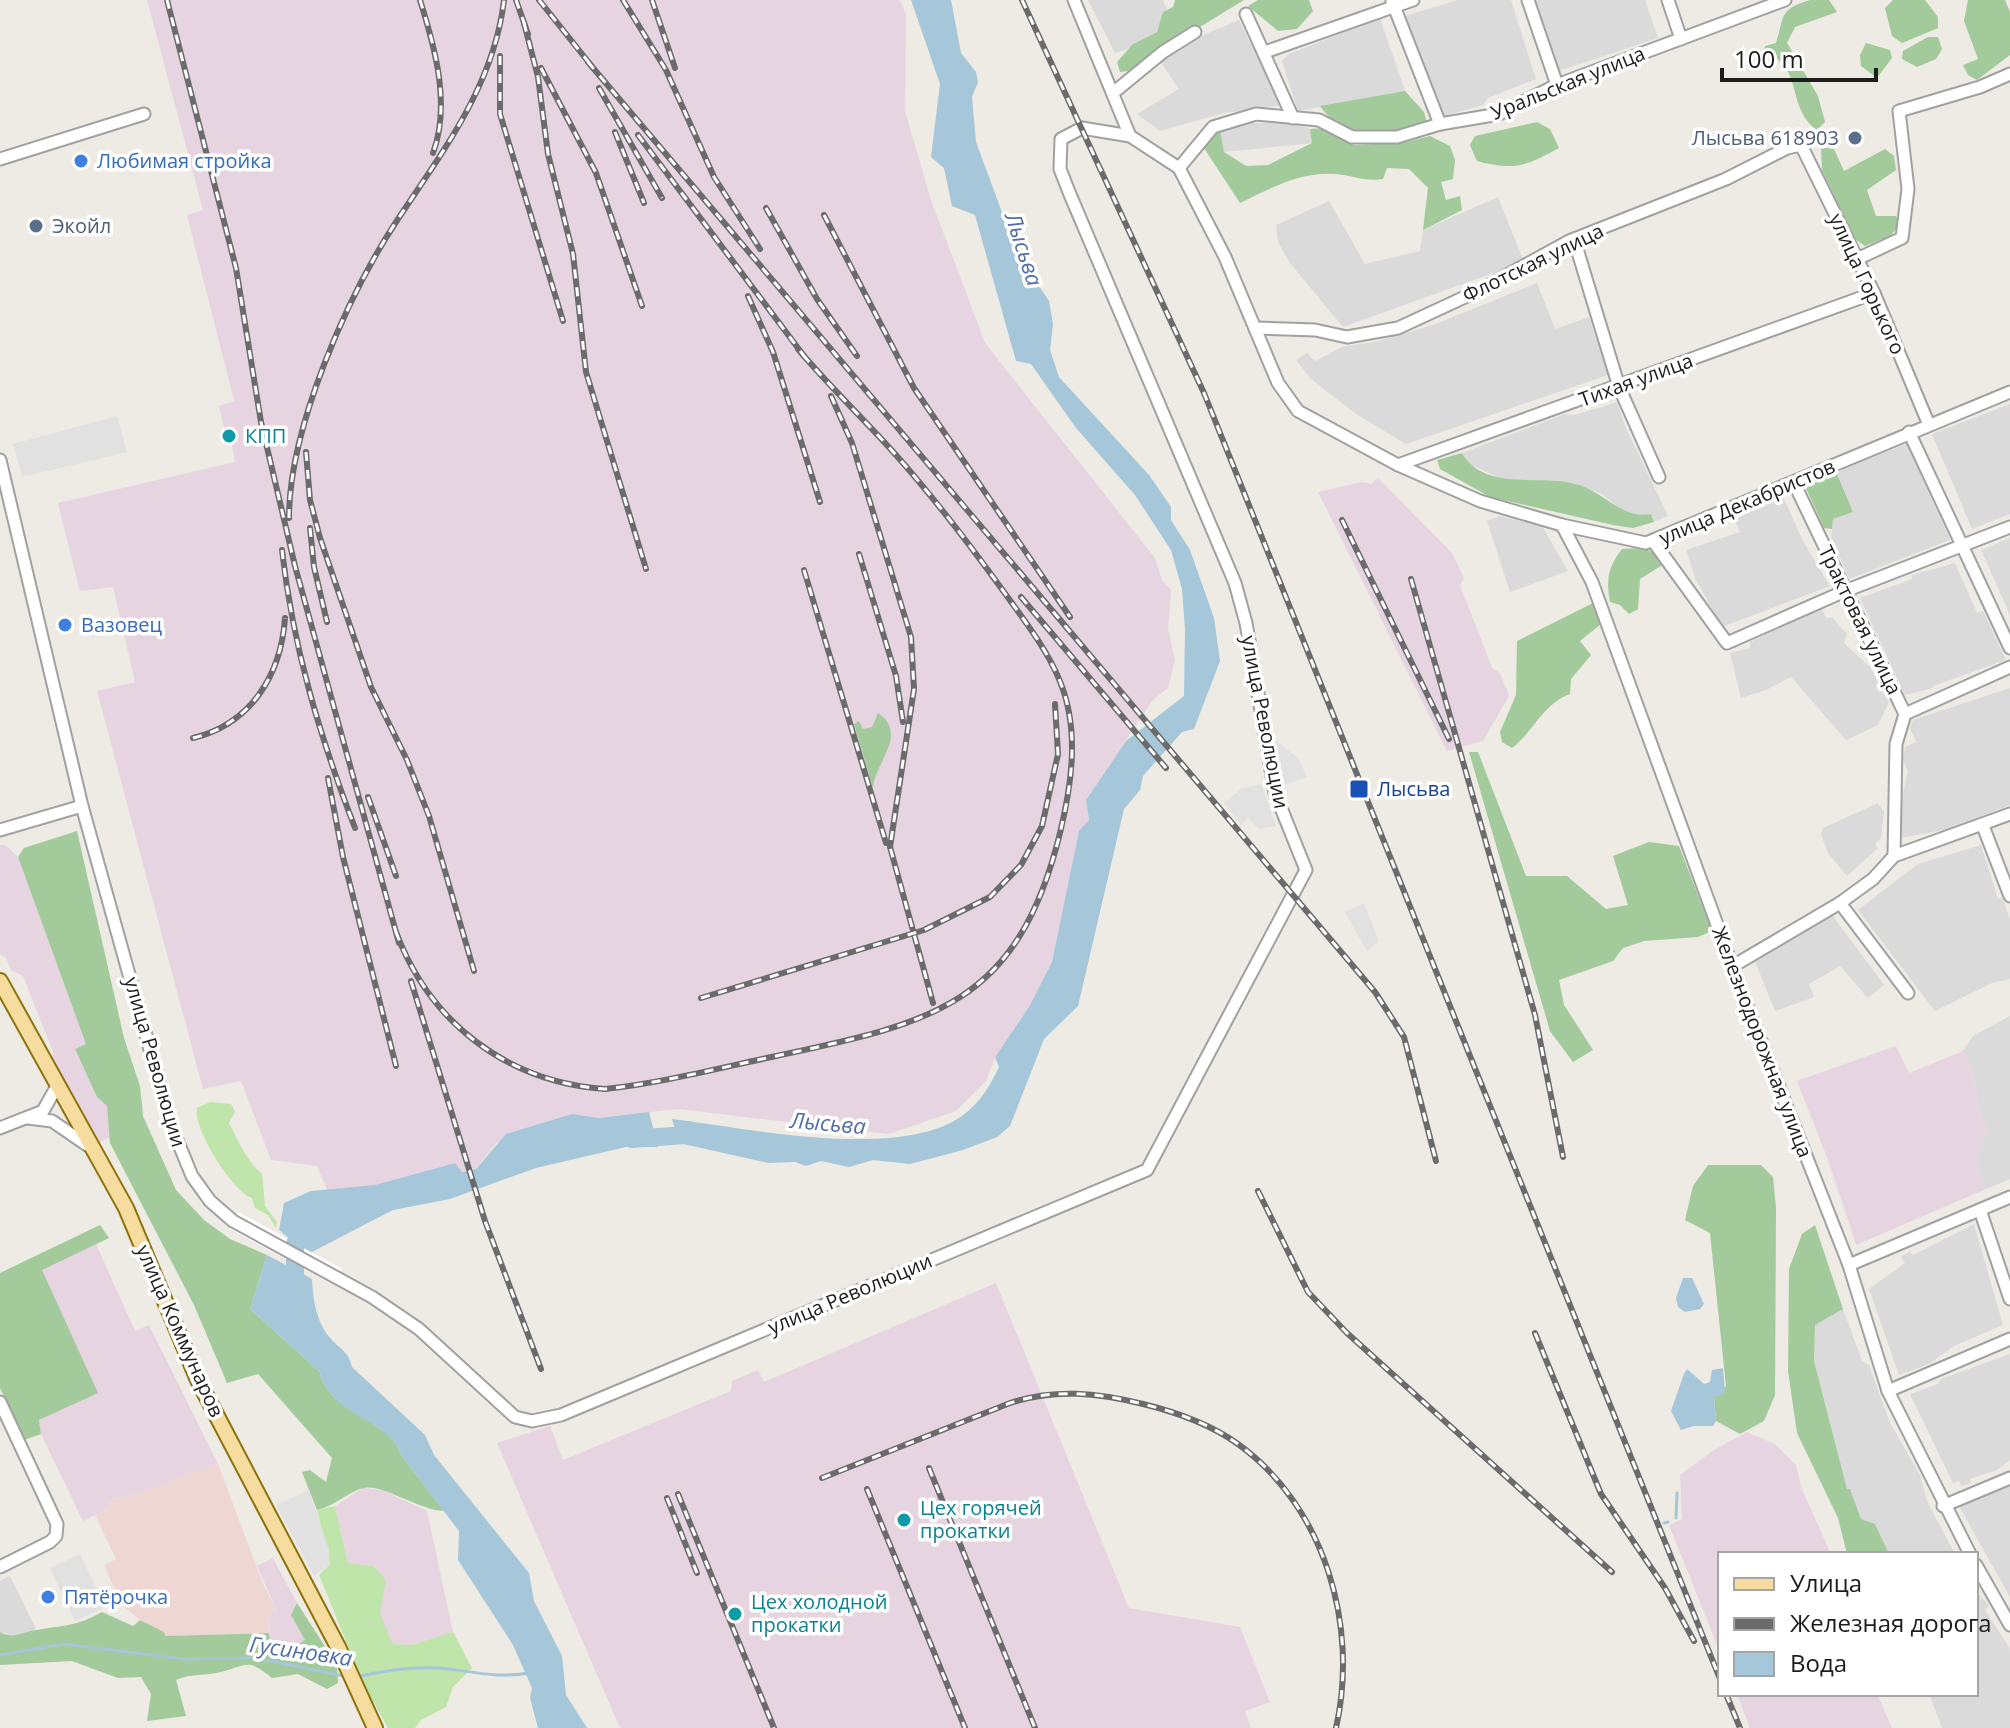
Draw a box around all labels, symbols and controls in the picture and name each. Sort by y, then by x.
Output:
scale bar [1722,32,1876,82]
street label: Уральская улица [1487,39,1649,126]
text: 100 m [1734,42,1804,75]
place label: Лысьва 618903 [1692,124,1839,151]
marker: Лысьва 618903 [1846,129,1864,147]
place label: Любимая стройка [97,147,272,174]
marker: Любимая стройка [72,152,90,170]
water label: Лысьва [999,207,1051,289]
street label: улица Горького [1823,209,1912,359]
place label: Экойл [52,212,111,239]
marker: Экойл [27,217,45,235]
street label: Флотская улица [1458,217,1608,308]
street label: Тихая улица [1575,346,1697,413]
place label: КПП [245,422,286,449]
marker: КПП [220,427,238,445]
street label: улица Декабристов [1655,452,1839,551]
street label: Трактовая улица [1813,541,1908,699]
place label: Вазовец [81,611,162,638]
marker: Вазовец [56,616,74,634]
street label: улица Революции [1235,633,1296,811]
place label: Лысьва [1377,775,1450,802]
marker: Лысьва [1348,778,1370,800]
street label: Железнодорожная улица [1706,922,1819,1161]
street label: улица Революции [118,974,193,1150]
water label: Лысьва [788,1104,867,1140]
street label: улица Коммунаров [130,1240,231,1421]
street label: улица Революции [764,1247,936,1340]
place label: Цех горячей прокатки [920,1494,1042,1544]
marker: Цех горячей прокатки [895,1511,913,1529]
legend [1718,1552,1978,1696]
text: Улица [1790,1566,1862,1599]
place label: Пятёрочка [64,1583,168,1610]
marker: Пятёрочка [39,1588,57,1606]
place label: Цех холодной прокатки [751,1588,888,1638]
marker: Цех холодной прокатки [726,1605,744,1623]
text: Железная дорога [1790,1606,1992,1639]
water label: Гусиновка [248,1628,355,1672]
text: Вода [1790,1646,1847,1679]

